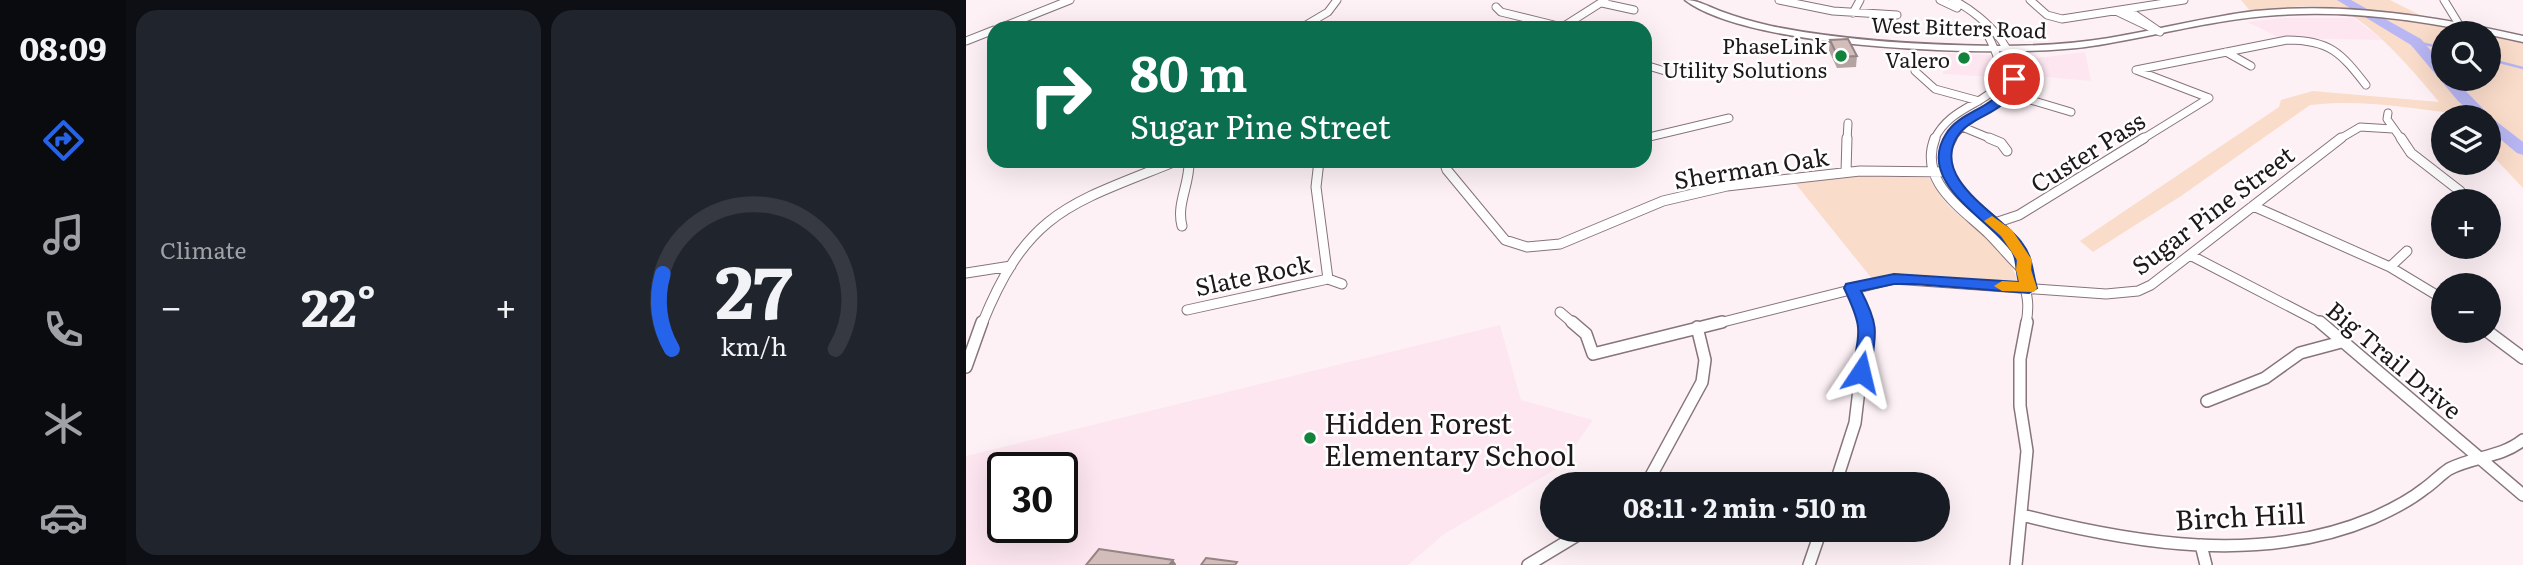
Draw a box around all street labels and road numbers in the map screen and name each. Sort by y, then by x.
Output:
street label: West Bitters Road [1871,7,2048,45]
street label: Custer Pass [2023,102,2151,200]
street label: Sugar Pine Street [2123,136,2301,282]
street label: Sherman Oak [1671,137,1831,196]
street label: Slate Rock [1191,244,1315,303]
street label: Big Trail Drive [2320,292,2470,426]
street label: Birch Hill [2174,491,2306,539]

